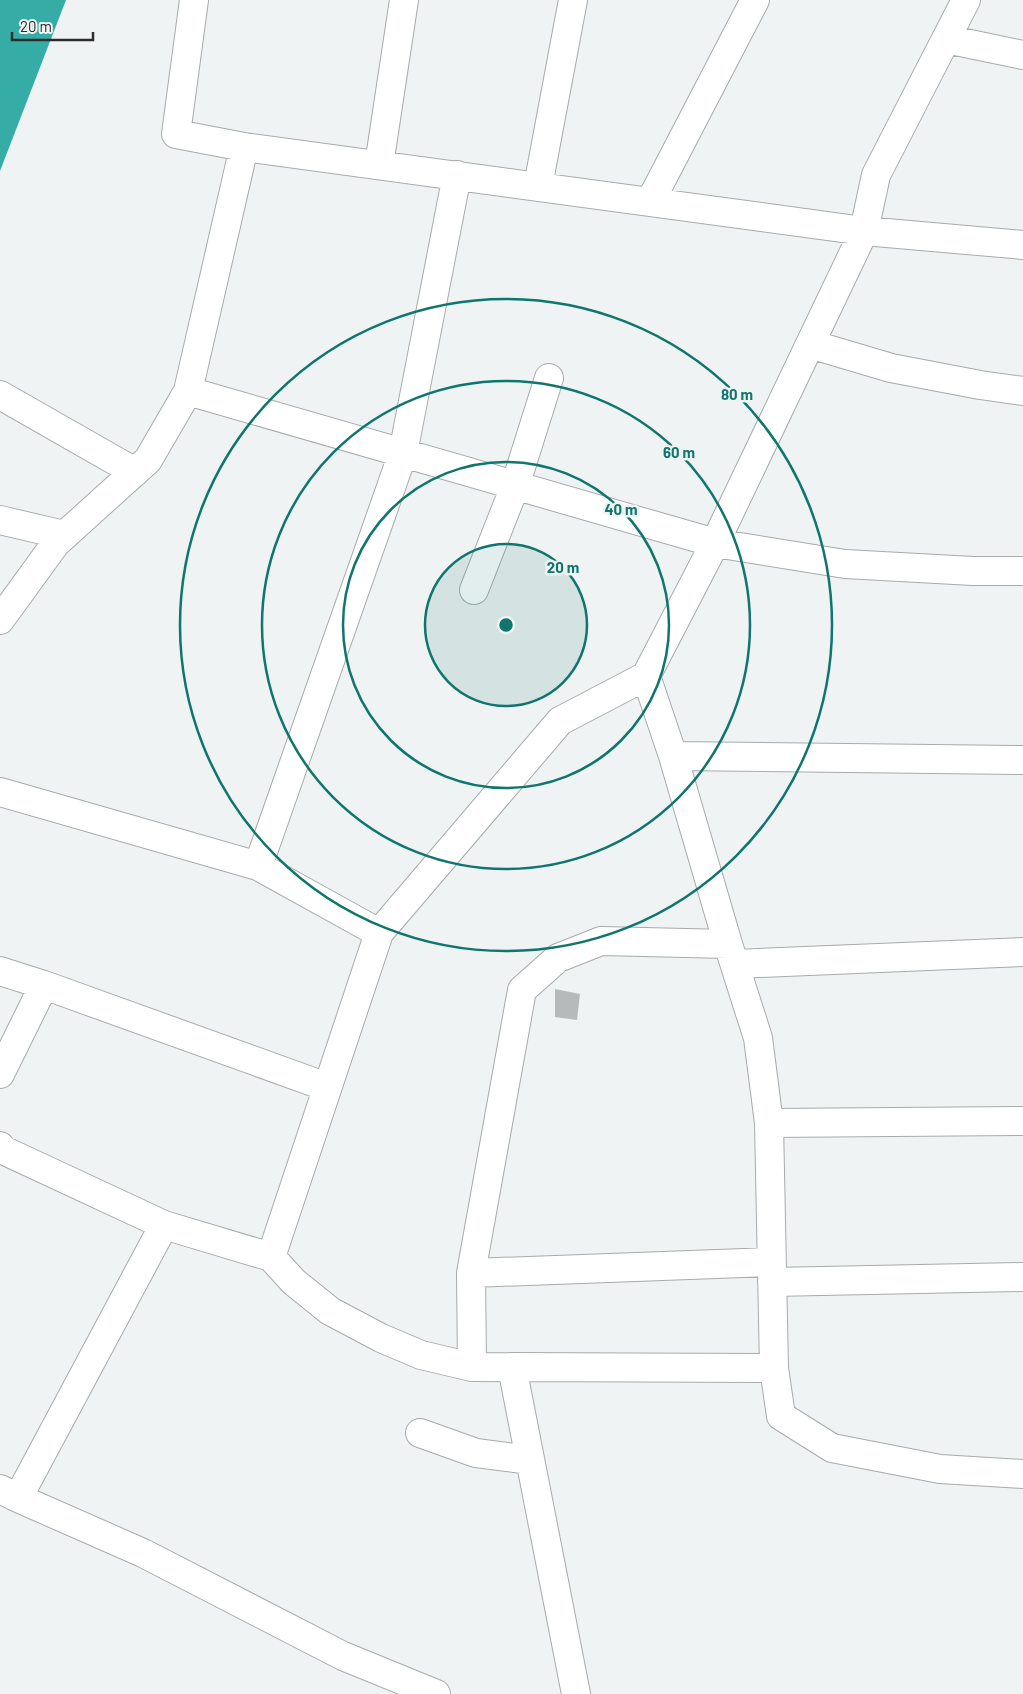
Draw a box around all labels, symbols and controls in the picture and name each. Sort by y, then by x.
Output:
scale bar [12,10,94,42]
text: 20 m [20,17,52,35]
text: 80 m [721,385,753,403]
text: 60 m [663,443,695,461]
text: 40 m [604,500,638,518]
text: 20 m [547,558,579,576]
centre of rings [497,616,515,634]

